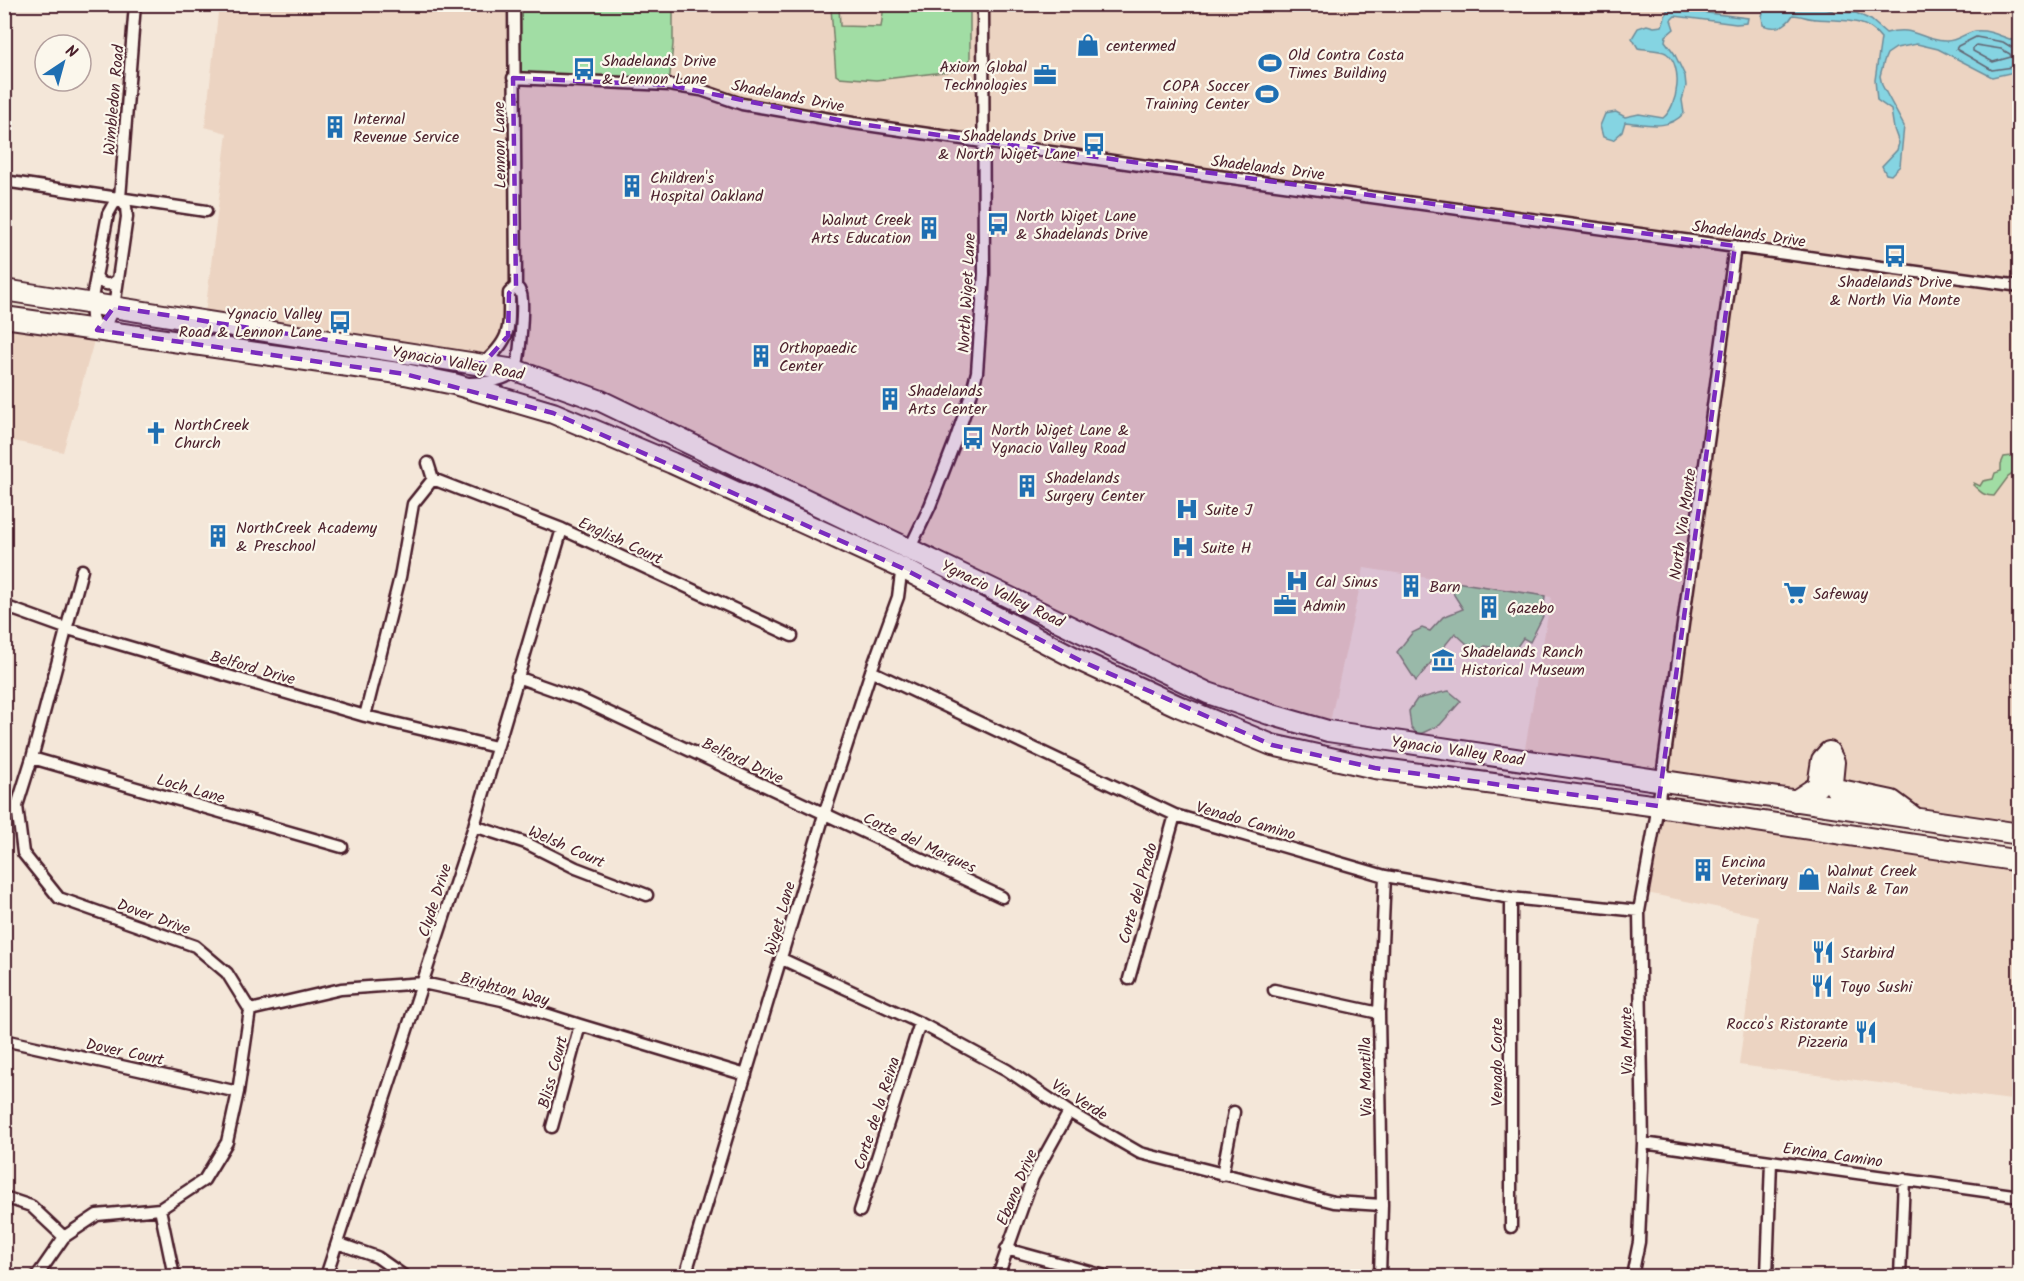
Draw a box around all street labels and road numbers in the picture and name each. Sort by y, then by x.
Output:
street label: Wimbledon Road [97,43,132,156]
street label: Shadelands Drive [729,73,846,120]
street label: Lennon Lane [487,101,514,189]
street label: Shadelands Drive [1210,149,1326,188]
street label: Shadelands Drive [1690,214,1807,255]
street label: North Wiget Lane [952,232,983,354]
street label: Ygnacio Valley Road [389,339,527,388]
street label: North Via Monte [1663,467,1704,582]
street label: English Court [574,511,668,572]
street label: Ygnacio Valley Road [936,554,1069,636]
street label: Belford Drive [207,644,298,693]
street label: Ygnacio Valley Road [1389,730,1527,773]
street label: Belford Drive [697,732,787,791]
street label: Loch Lane [153,768,228,811]
street label: Venado Camino [1193,795,1298,848]
street label: Corte del Marques [859,806,980,881]
street label: Welsh Court [524,819,609,876]
street label: Corte del Prado [1112,840,1165,947]
street label: Clyde Drive [412,860,459,940]
street label: Wiget Lane [758,879,803,958]
street label: Dover Drive [113,893,194,942]
street label: Brighton Way [457,966,552,1013]
street label: Via Monte [1614,1007,1641,1075]
street label: Venado Corte [1485,1018,1510,1106]
street label: Dover Court [83,1032,167,1073]
street label: Bliss Court [532,1033,575,1111]
street label: Via Mantilla [1353,1037,1380,1117]
street label: Corte de la Reina [847,1054,908,1173]
street label: Via Verde [1046,1073,1112,1127]
street label: Encina Camino [1781,1136,1884,1175]
street label: Ebano Drive [990,1145,1045,1230]

